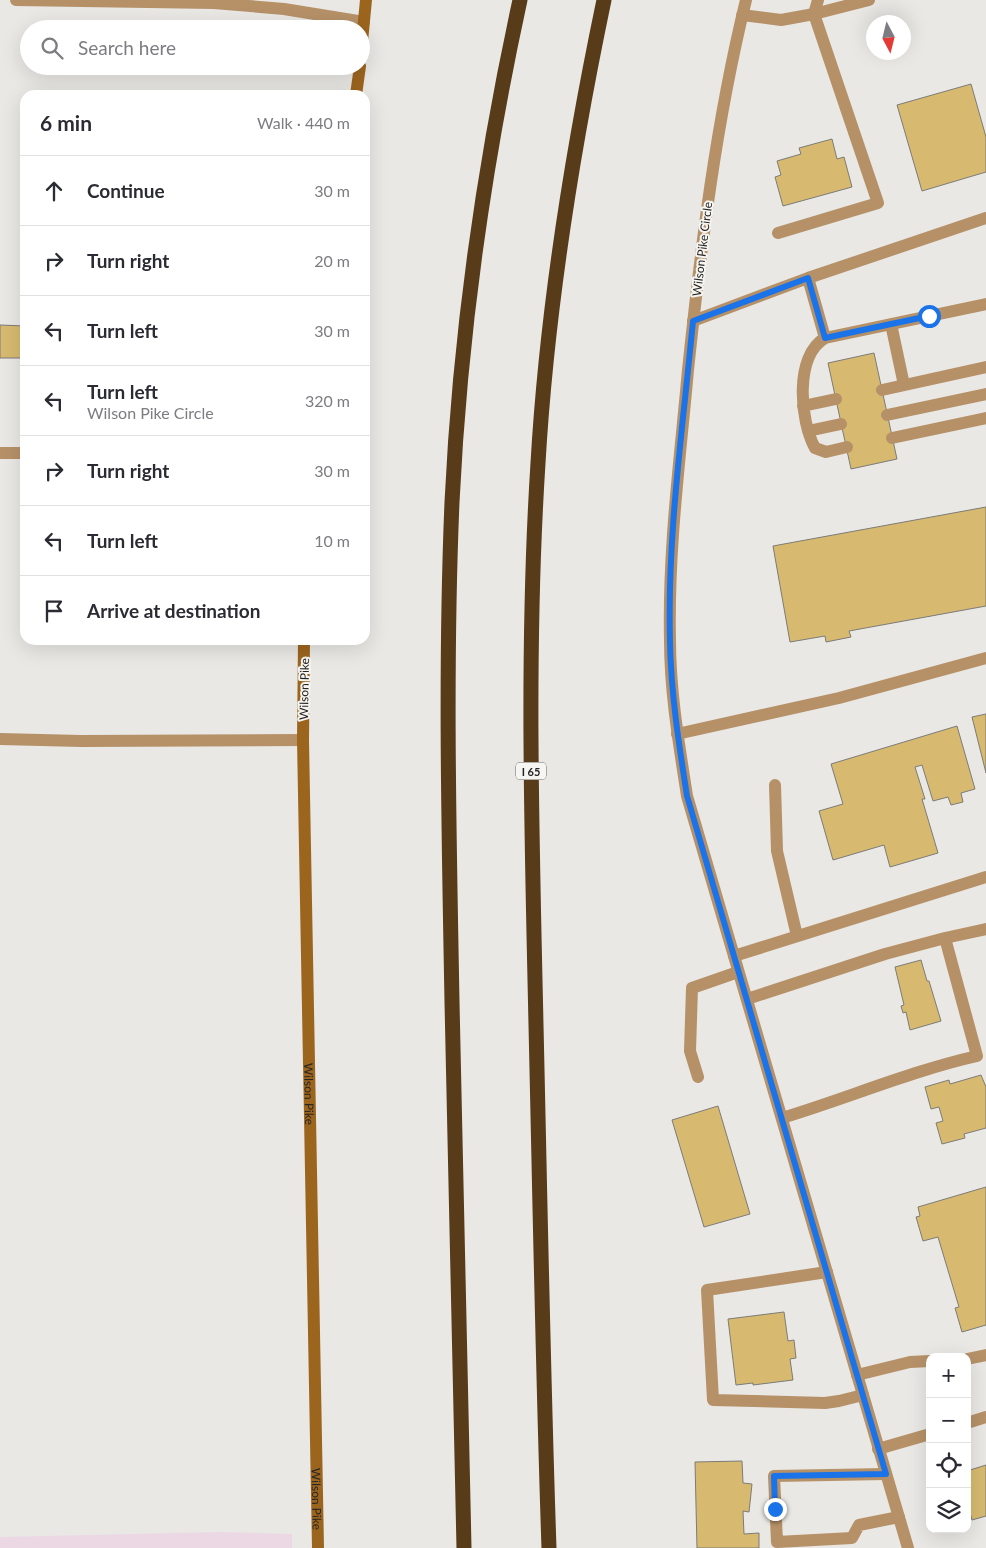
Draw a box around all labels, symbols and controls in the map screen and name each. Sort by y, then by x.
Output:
north arrow [866,15,911,60]
search box [20,20,370,75]
icon: search [38,34,66,62]
text: Search here [78,36,176,59]
text: 6 min [40,110,92,135]
text: Walk · 440 m [257,113,350,132]
icon: ahead [40,177,68,205]
text: Continue [87,179,165,202]
text: 30 m [314,181,350,200]
street label: Wilson Pike Circle [689,201,715,297]
icon: right [40,247,68,275]
text: Turn right [87,249,169,272]
text: 20 m [314,251,350,270]
route start [918,305,941,328]
icon: left [40,317,68,345]
text: Turn left [87,319,158,342]
text: 30 m [314,321,350,340]
text: Turn left [87,380,158,403]
icon: left [40,387,68,415]
text: 320 m [305,391,350,410]
text: Wilson Pike Circle [87,403,214,422]
icon: right [40,457,68,485]
text: Turn right [87,459,169,482]
text: 30 m [314,461,350,480]
icon: left [40,527,68,555]
text: Turn left [87,529,158,552]
text: 10 m [314,531,350,550]
icon: arrive [40,597,68,625]
text: Arrive at destination [87,599,260,622]
street label: Wilson Pike [296,658,312,720]
road number: I 65 [516,762,546,779]
street label: Wilson Pike [301,1063,318,1125]
map controls [926,1353,971,1533]
button: + [926,1353,971,1398]
button: − [926,1398,971,1443]
button: locate [926,1443,971,1488]
street label: Wilson Pike [309,1468,325,1530]
button: layers [926,1488,971,1533]
route end [764,1498,787,1521]

